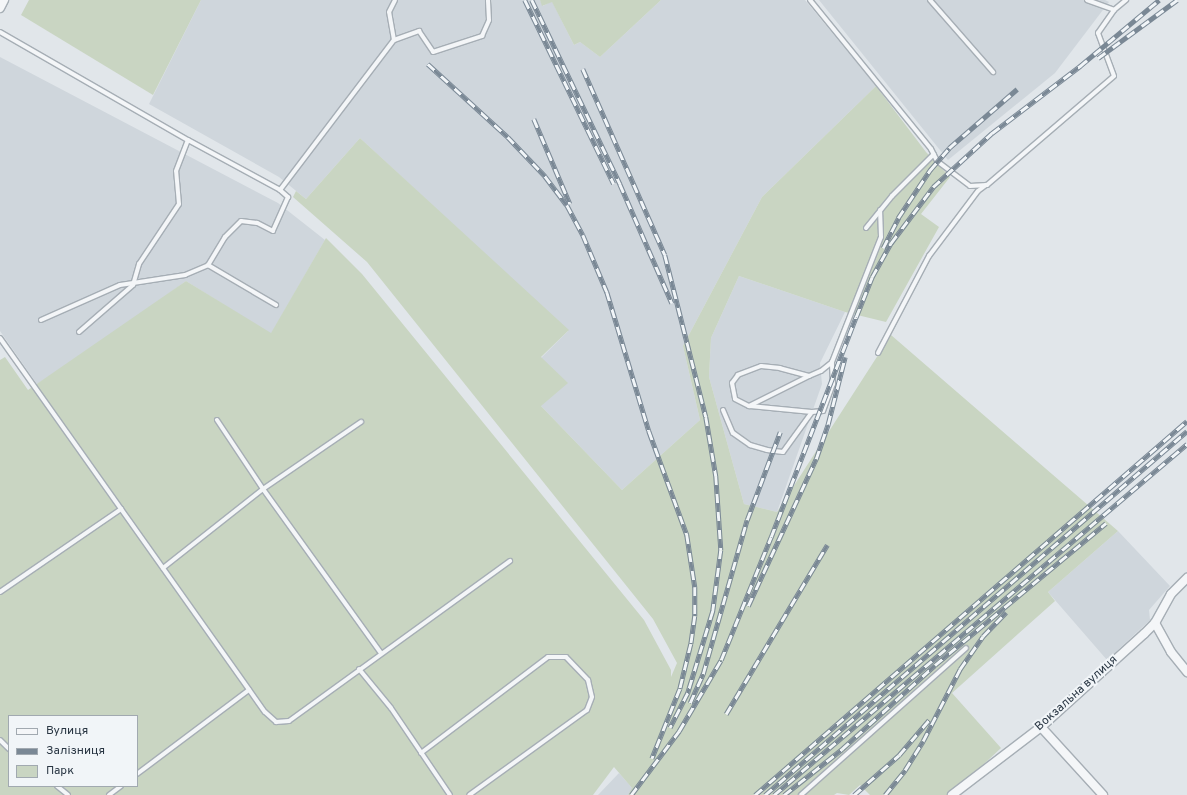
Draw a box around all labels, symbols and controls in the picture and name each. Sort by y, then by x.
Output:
street label: Вокзальна вулиця [1033,653,1121,735]
legend [8,715,138,787]
text: Вулиця [46,723,88,739]
text: Залізниця [46,743,105,759]
text: Парк [46,763,74,779]

